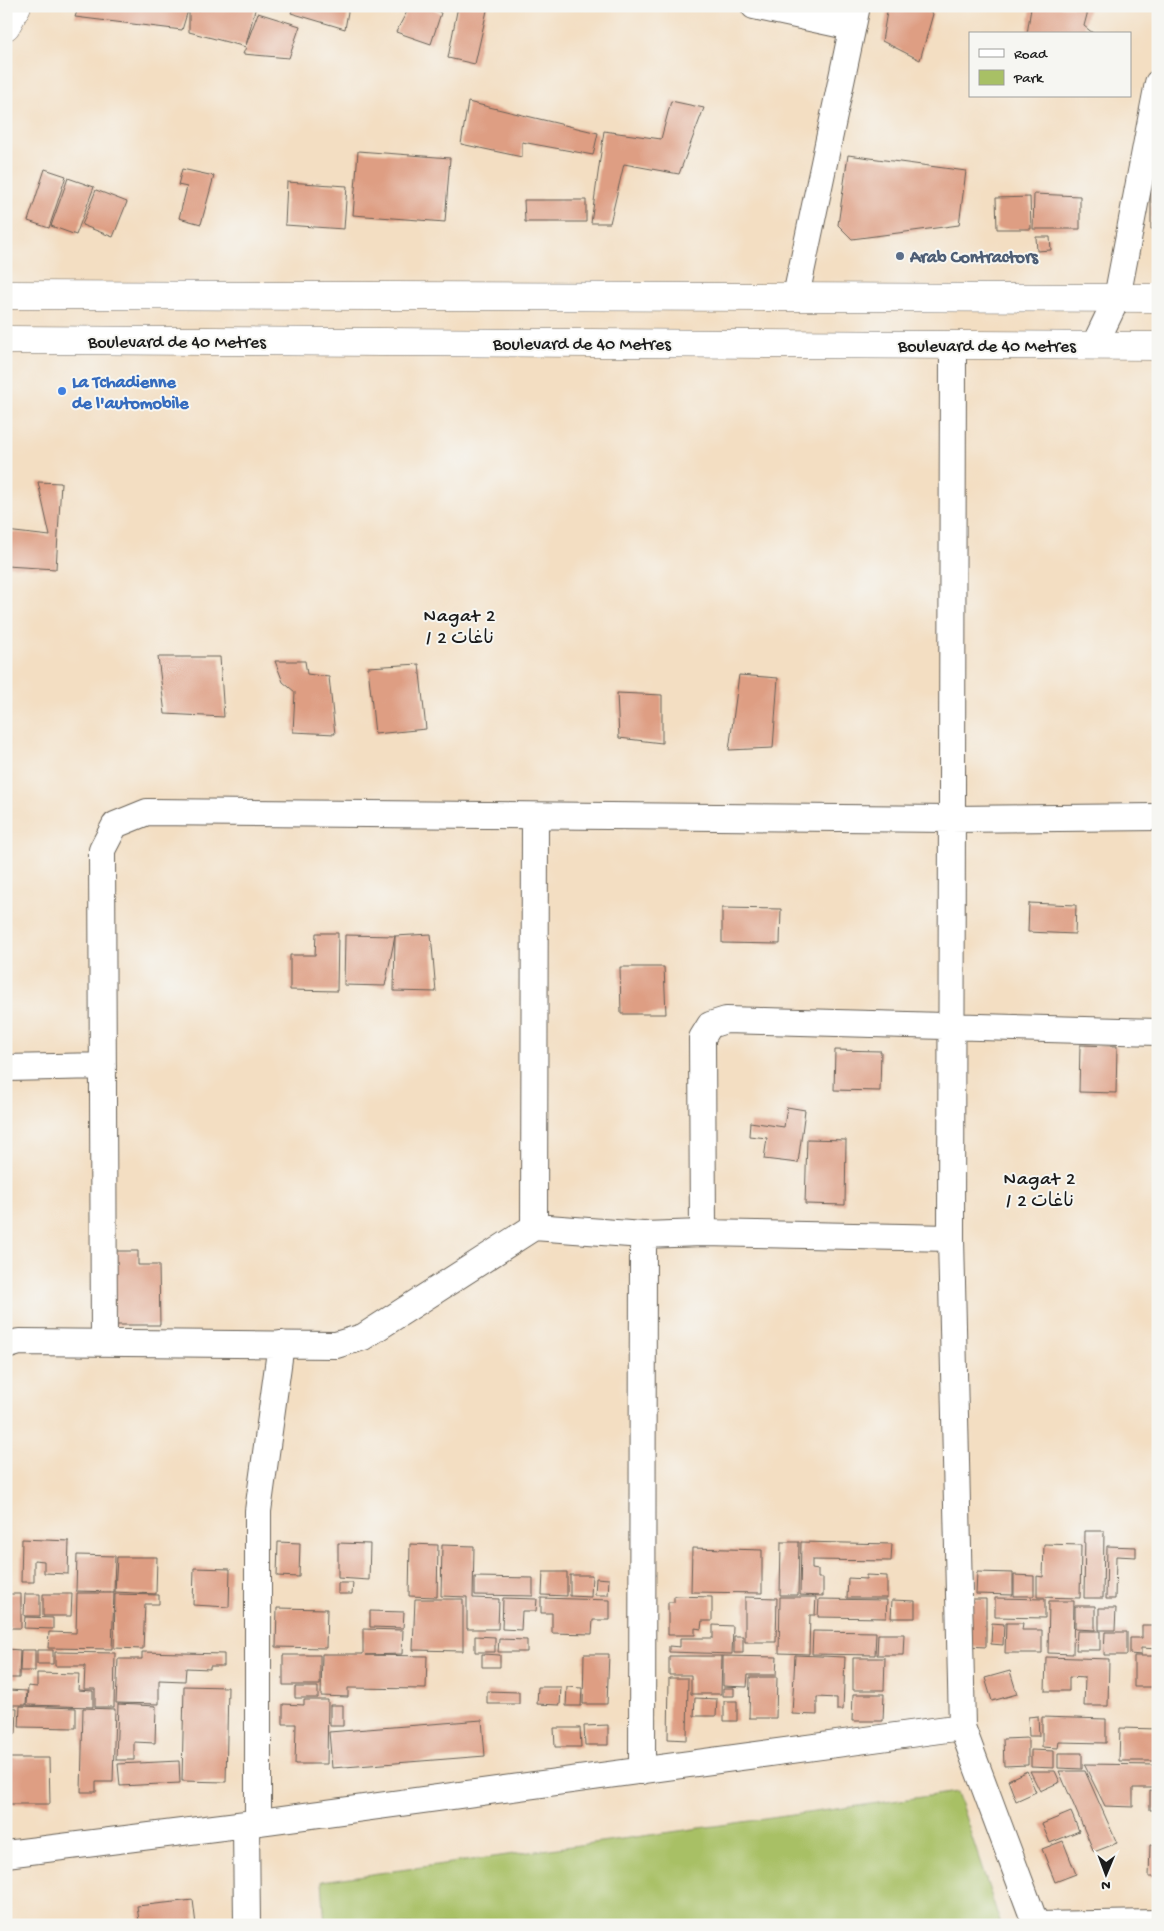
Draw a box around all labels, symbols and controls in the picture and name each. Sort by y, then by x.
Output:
legend [969,32,1132,98]
text: Road [1014,46,1048,64]
text: Park [1013,70,1044,88]
place label: Arab Contractors [909,248,1039,269]
marker: Arab Contractors [894,250,906,262]
street label: Boulevard de 40 Metres [87,333,267,354]
street label: Boulevard de 40 Metres [492,335,672,356]
street label: Boulevard de 40 Metres [897,337,1077,358]
place label: La Tchadienne de l'automobile [72,373,189,415]
marker: La Tchadienne de l'automobile [56,385,68,397]
district label: Nagat 2 / ناغات 2 [424,606,496,651]
district label: Nagat 2 / ناغات 2 [1004,1169,1076,1214]
north arrow [1082,1848,1132,1898]
text: N [1101,1876,1111,1893]

